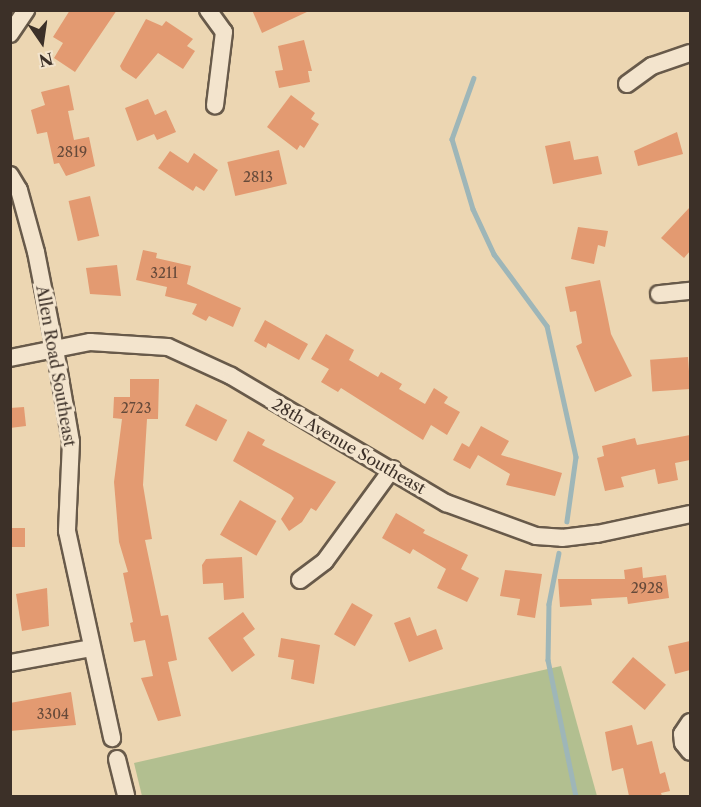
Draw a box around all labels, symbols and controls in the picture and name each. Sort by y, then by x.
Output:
north arrow [12,12,72,72]
text: N [37,48,55,71]
house number: 2819 [57,144,87,160]
house number: 2813 [243,169,273,185]
house number: 3211 [150,265,178,281]
street label: Allen Road Southeast [32,284,80,448]
street label: 28th Avenue Southeast [269,394,429,498]
house number: 2723 [121,400,151,416]
house number: 2928 [631,580,663,596]
house number: 3304 [37,706,69,722]

